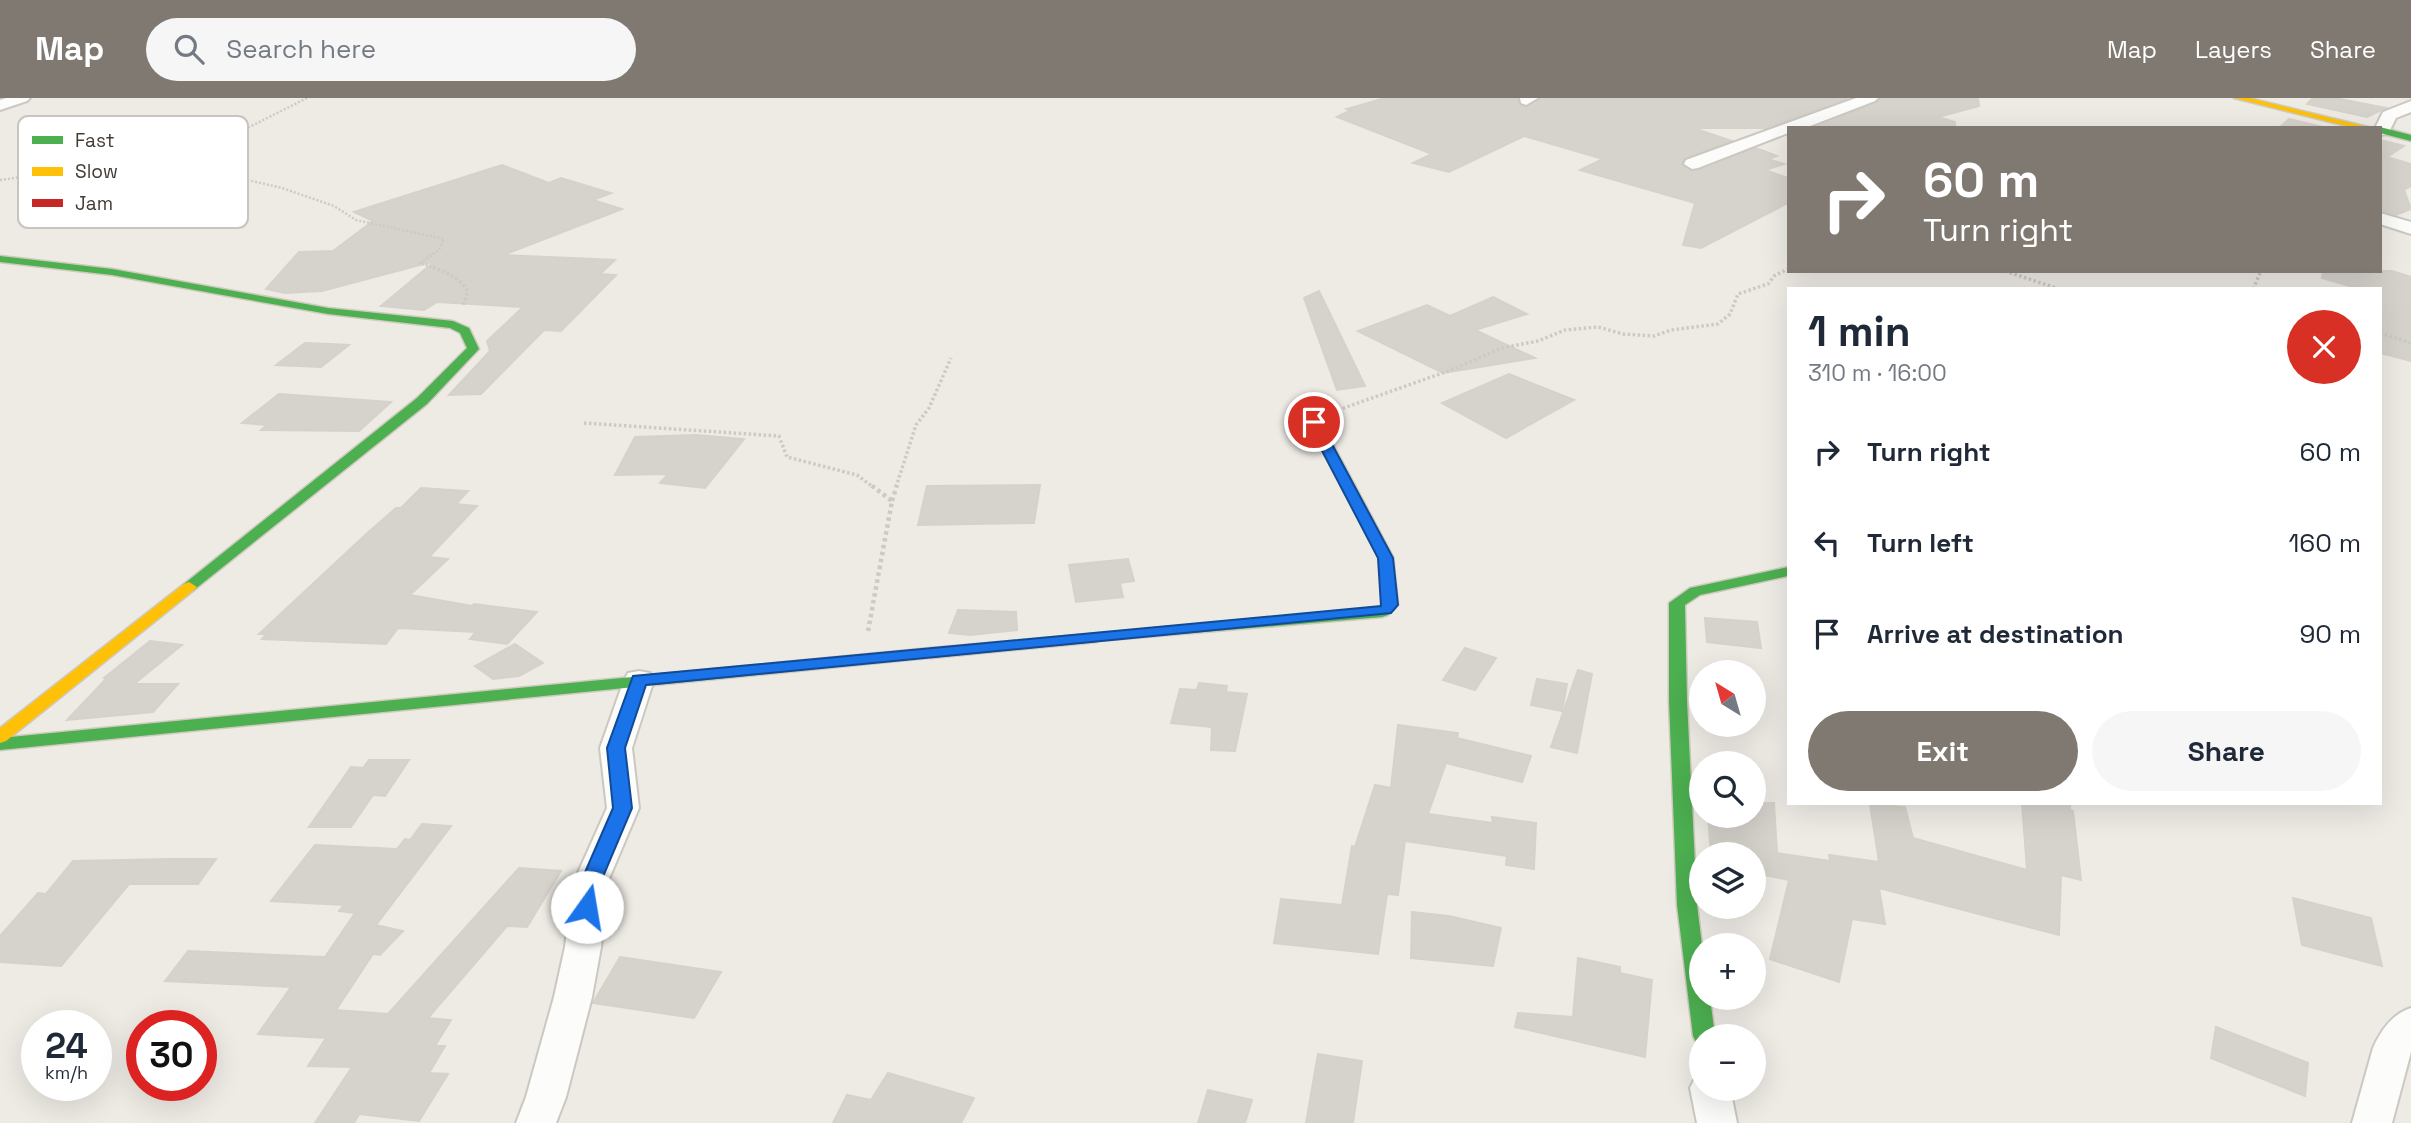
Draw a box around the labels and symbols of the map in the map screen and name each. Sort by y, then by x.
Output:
legend [18,116,248,228]
text: Fast [75,128,115,153]
text: Slow [75,159,118,184]
text: Jam [75,191,113,216]
pin [1284,392,1344,452]
north arrow [1689,660,1766,737]
position arrow [550,870,624,944]
speed limit sign: 30 [126,1010,217,1101]

